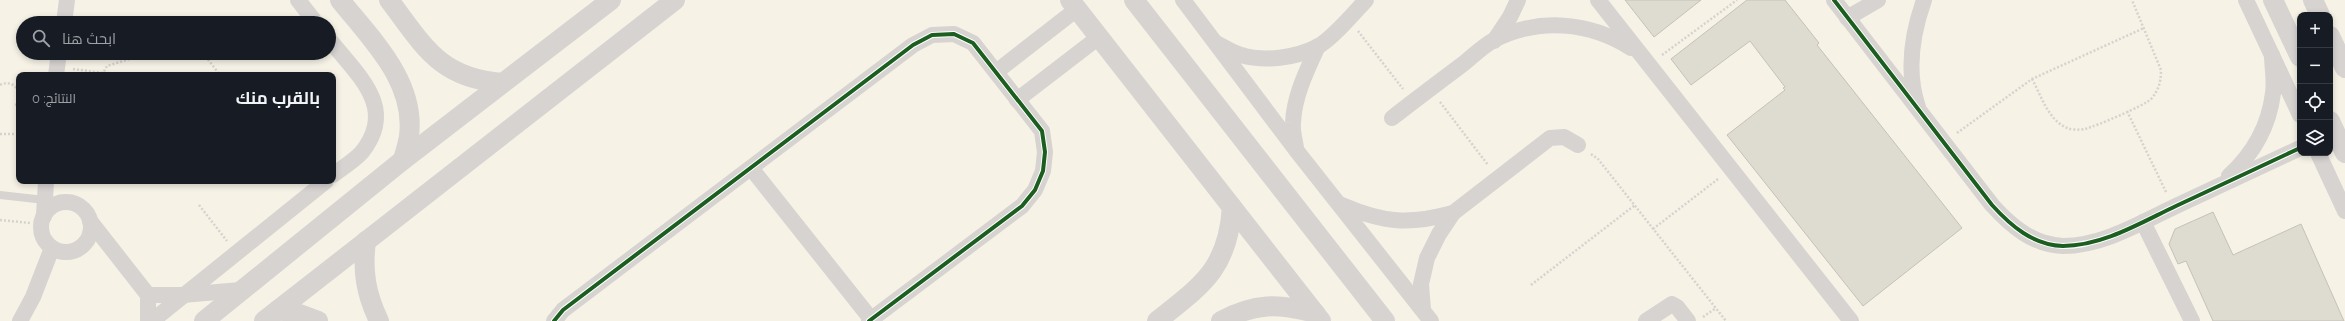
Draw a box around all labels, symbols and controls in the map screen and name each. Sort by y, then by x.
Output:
map controls [2297,12,2333,156]
button: + [2297,12,2333,48]
search box [16,16,336,60]
icon: search [30,27,52,49]
text: ابحث هنا [62,30,116,48]
button: − [2297,48,2333,84]
button: locate [2297,84,2333,120]
text: بالقرب منك [236,88,320,108]
text: النتائج: 0 [32,91,76,106]
button: layers [2297,120,2333,156]

